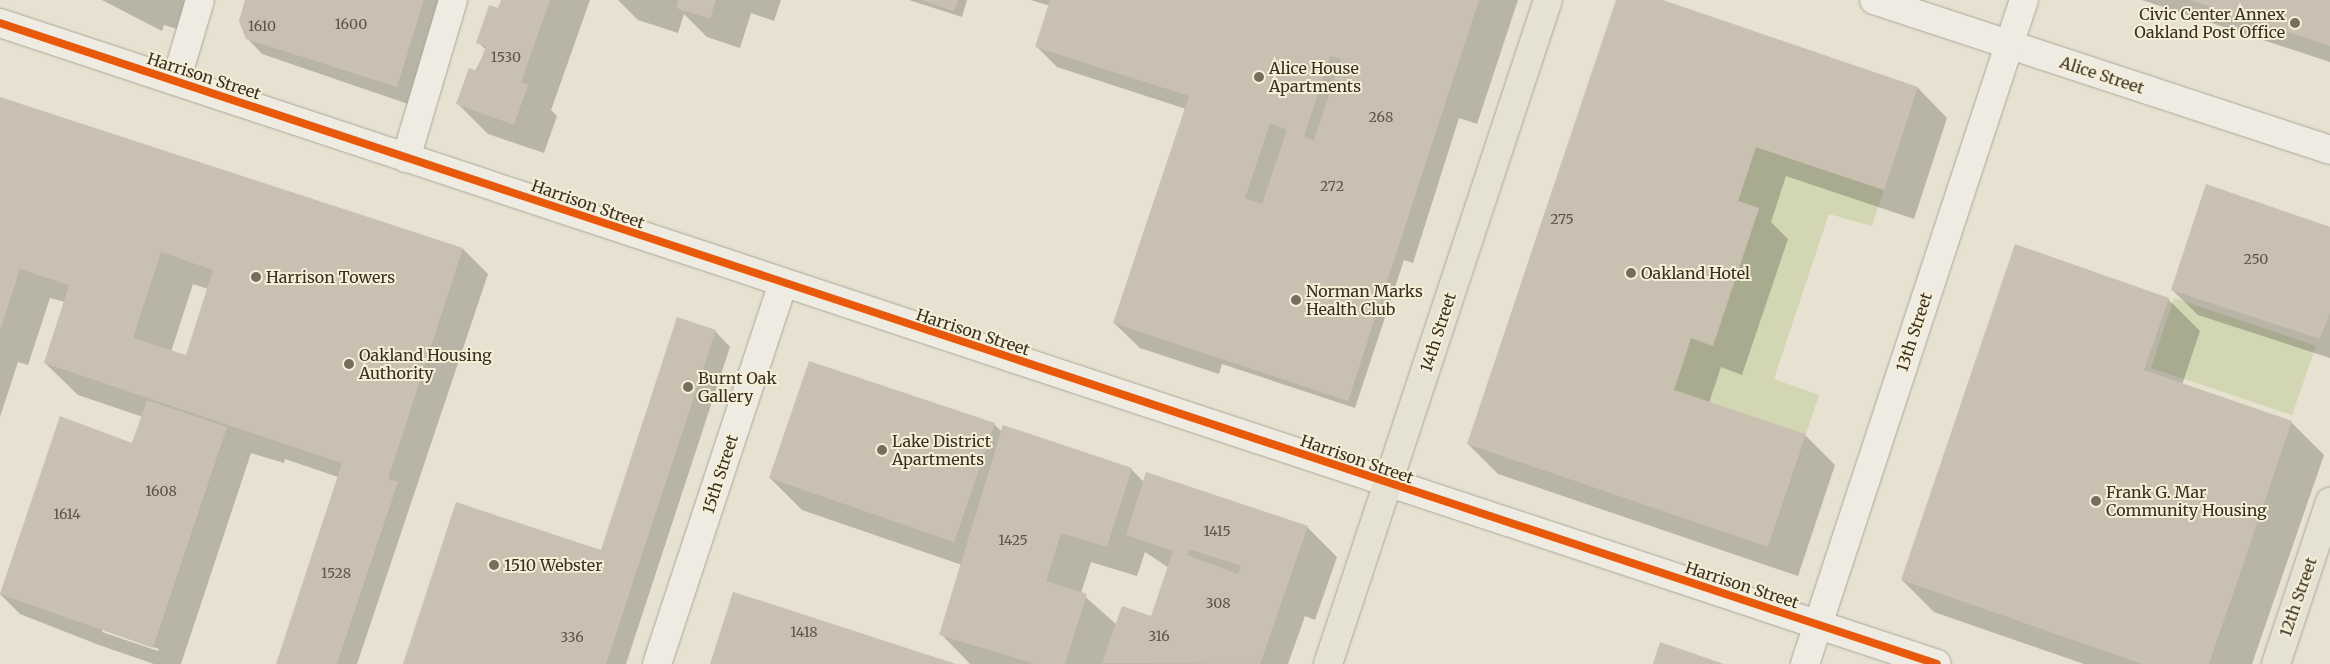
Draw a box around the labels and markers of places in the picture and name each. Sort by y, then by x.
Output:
place label: Civic Center Annex Oakland Post Office [2134,4,2285,42]
marker: Civic Center Annex Oakland Post Office [2289,17,2301,29]
place label: Alice House Apartments [1269,58,1361,96]
marker: Alice House Apartments [1253,71,1265,83]
place label: Oakland Hotel [1641,263,1750,283]
place label: Harrison Towers [266,267,395,287]
marker: Oakland Hotel [1625,267,1637,279]
marker: Harrison Towers [250,271,262,283]
place label: Norman Marks Health Club [1306,281,1423,319]
marker: Norman Marks Health Club [1290,294,1302,306]
place label: Oakland Housing Authority [359,345,492,383]
marker: Oakland Housing Authority [343,358,355,370]
place label: Burnt Oak Gallery [698,368,777,406]
marker: Burnt Oak Gallery [682,381,694,393]
place label: Lake District Apartments [892,431,991,469]
marker: Lake District Apartments [876,444,888,456]
place label: Frank G. Mar Community Housing [2106,482,2267,520]
marker: Frank G. Mar Community Housing [2090,495,2102,507]
place label: 1510 Webster [504,555,602,575]
marker: 1510 Webster [488,559,500,571]

